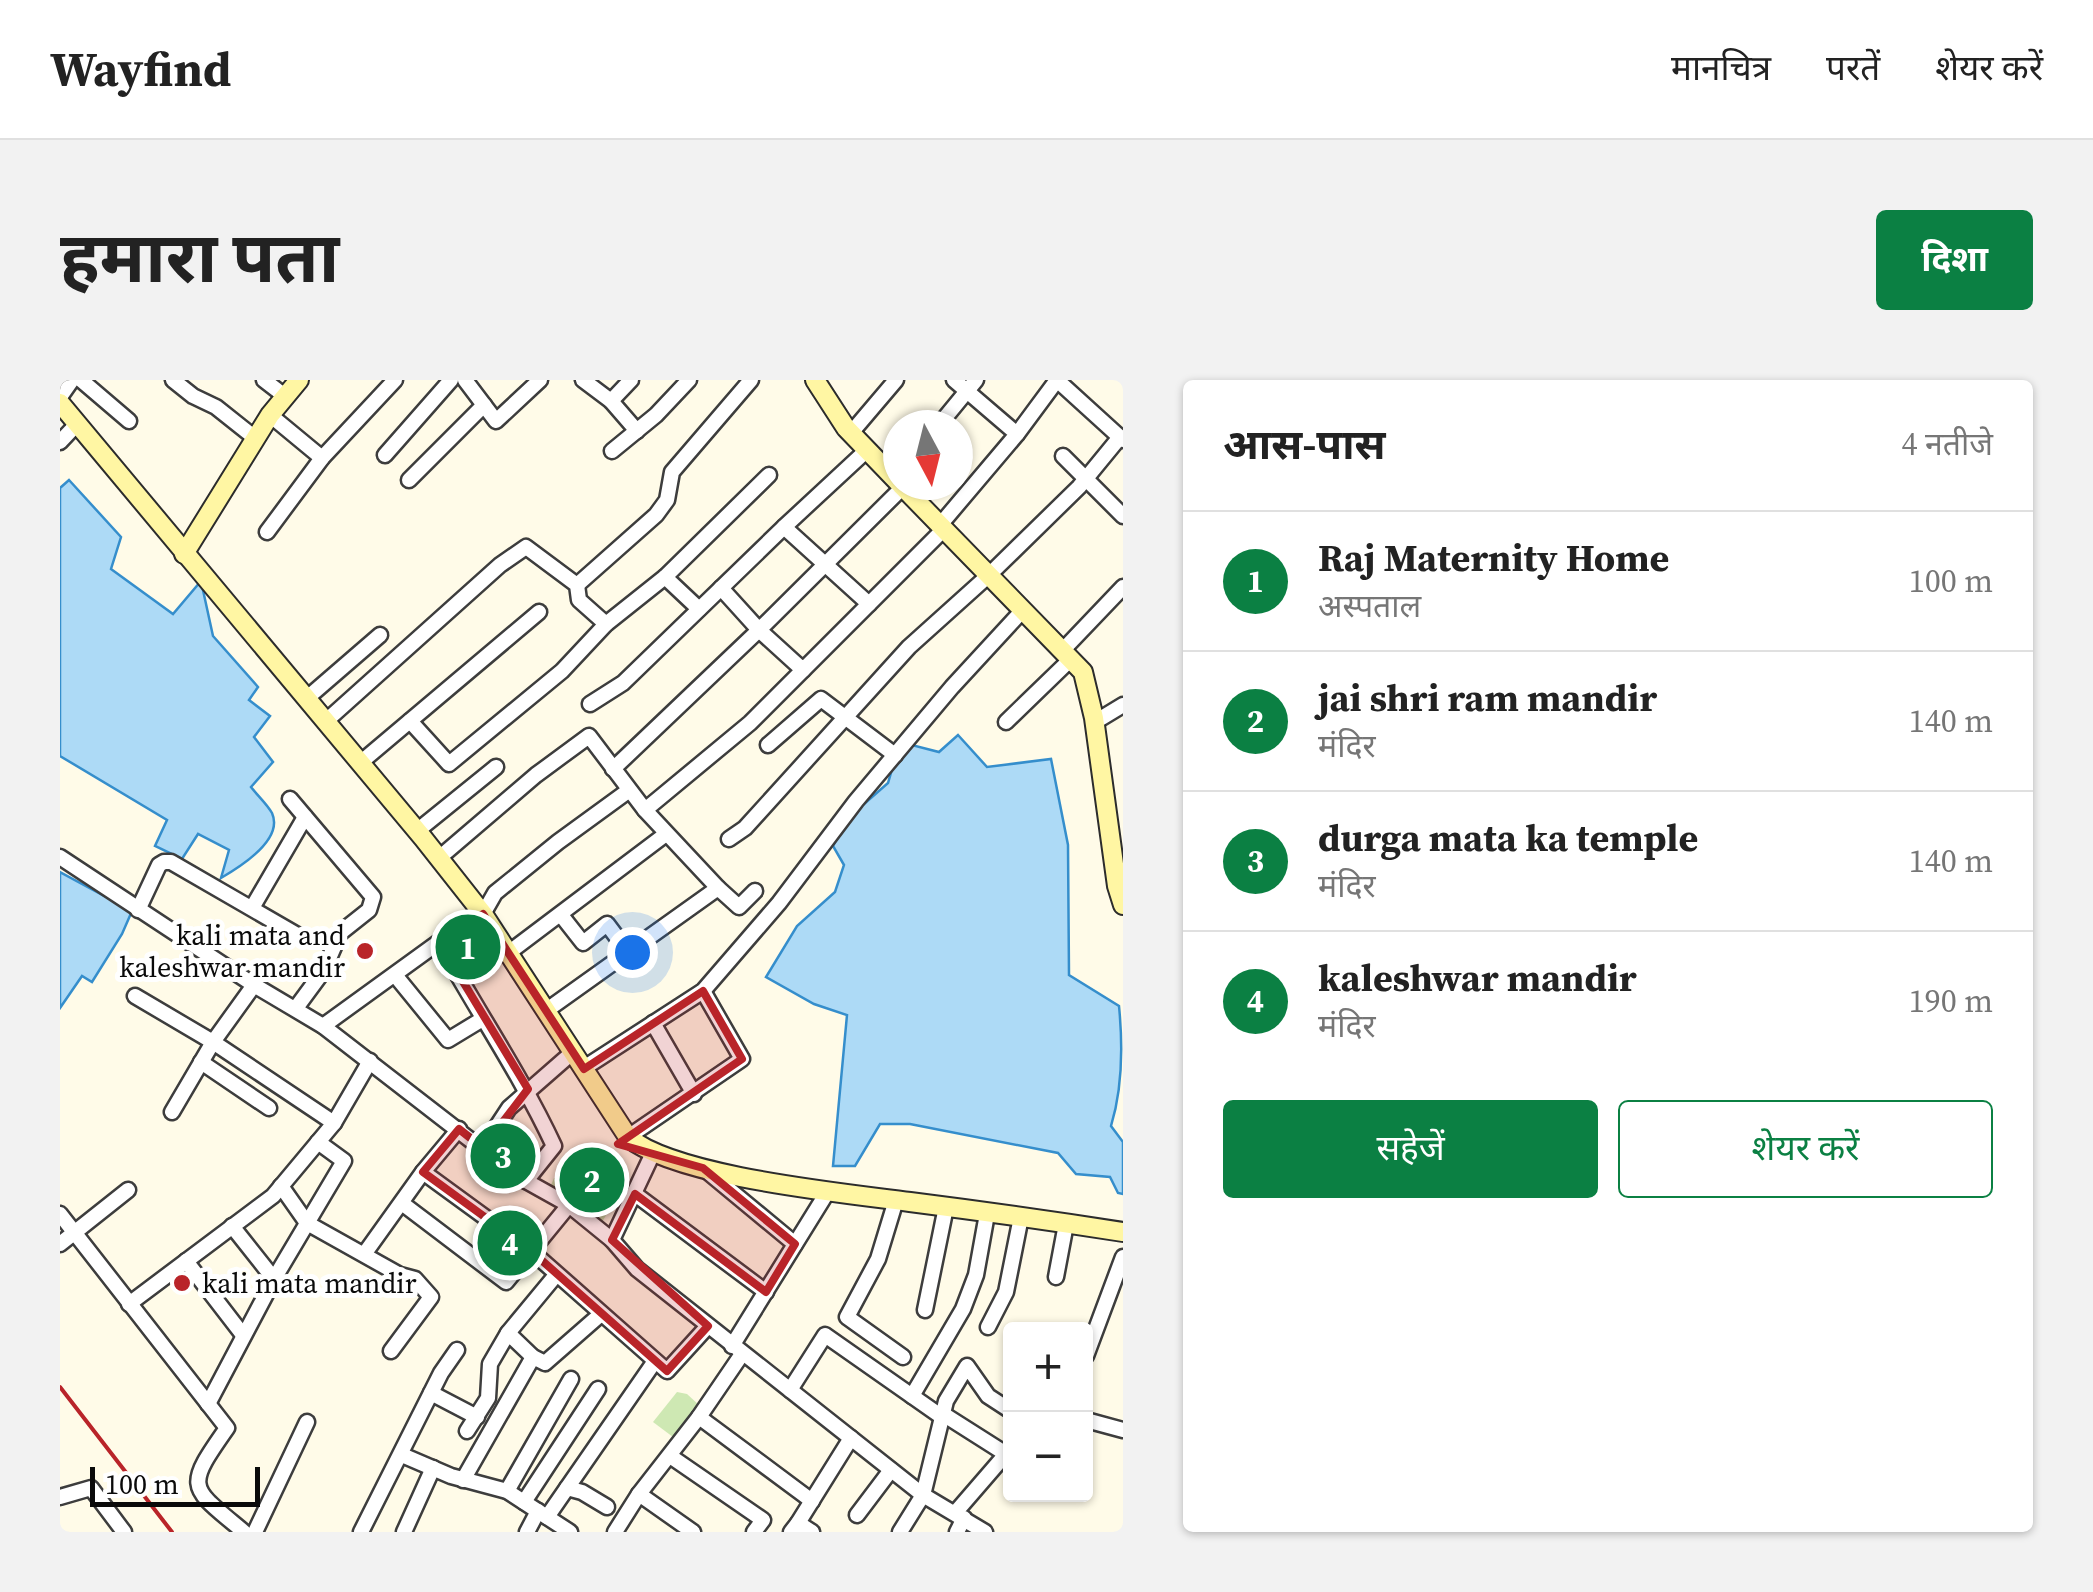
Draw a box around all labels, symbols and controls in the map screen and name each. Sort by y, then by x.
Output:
text: Wayfind [50,36,231,102]
text: मानचित्र [1671,44,1771,92]
text: परतें [1826,44,1880,92]
text: शेयर करें [1935,44,2043,92]
text: हमारा पता [60,209,339,305]
button: दिशा [1876,210,2033,310]
north arrow [883,410,973,500]
text: आस-पास [1223,415,1386,473]
text: 4 नतीजे [1902,422,1993,466]
text: Raj Maternity Home [1318,532,1669,584]
text: 1 [1247,559,1264,603]
text: 100 m [1909,559,1993,603]
text: अस्पताल [1318,584,1421,628]
text: jai shri ram mandir [1318,672,1657,724]
text: 2 [1247,699,1264,743]
text: 140 m [1909,699,1993,743]
text: मंदिर [1318,724,1376,768]
text: durga mata ka temple [1318,812,1698,864]
text: 3 [1247,839,1264,883]
text: 140 m [1909,839,1993,883]
text: मंदिर [1318,864,1376,908]
pin: 1 [436,910,500,984]
place label: kali mata and kaleshwar mandir [119,916,345,986]
your location [607,927,658,978]
marker: kali mata and kaleshwar mandir [354,940,376,962]
text: kaleshwar mandir [1318,952,1637,1004]
text: 4 [1247,979,1264,1023]
text: 190 m [1909,979,1993,1023]
text: मंदिर [1318,1004,1376,1048]
button: सहेजें [1223,1100,1598,1198]
button: शेयर करें [1618,1100,1993,1198]
pin: 3 [470,1118,536,1194]
pin: 2 [560,1142,624,1218]
pin: 4 [478,1206,542,1280]
place label: kali mata mandir [202,1264,417,1302]
marker: kali mata mandir [171,1272,193,1294]
map controls [1003,1322,1093,1502]
button: + [1003,1322,1093,1412]
button: − [1003,1412,1093,1502]
scale bar [90,1462,260,1506]
text: 100 m [105,1465,179,1503]

